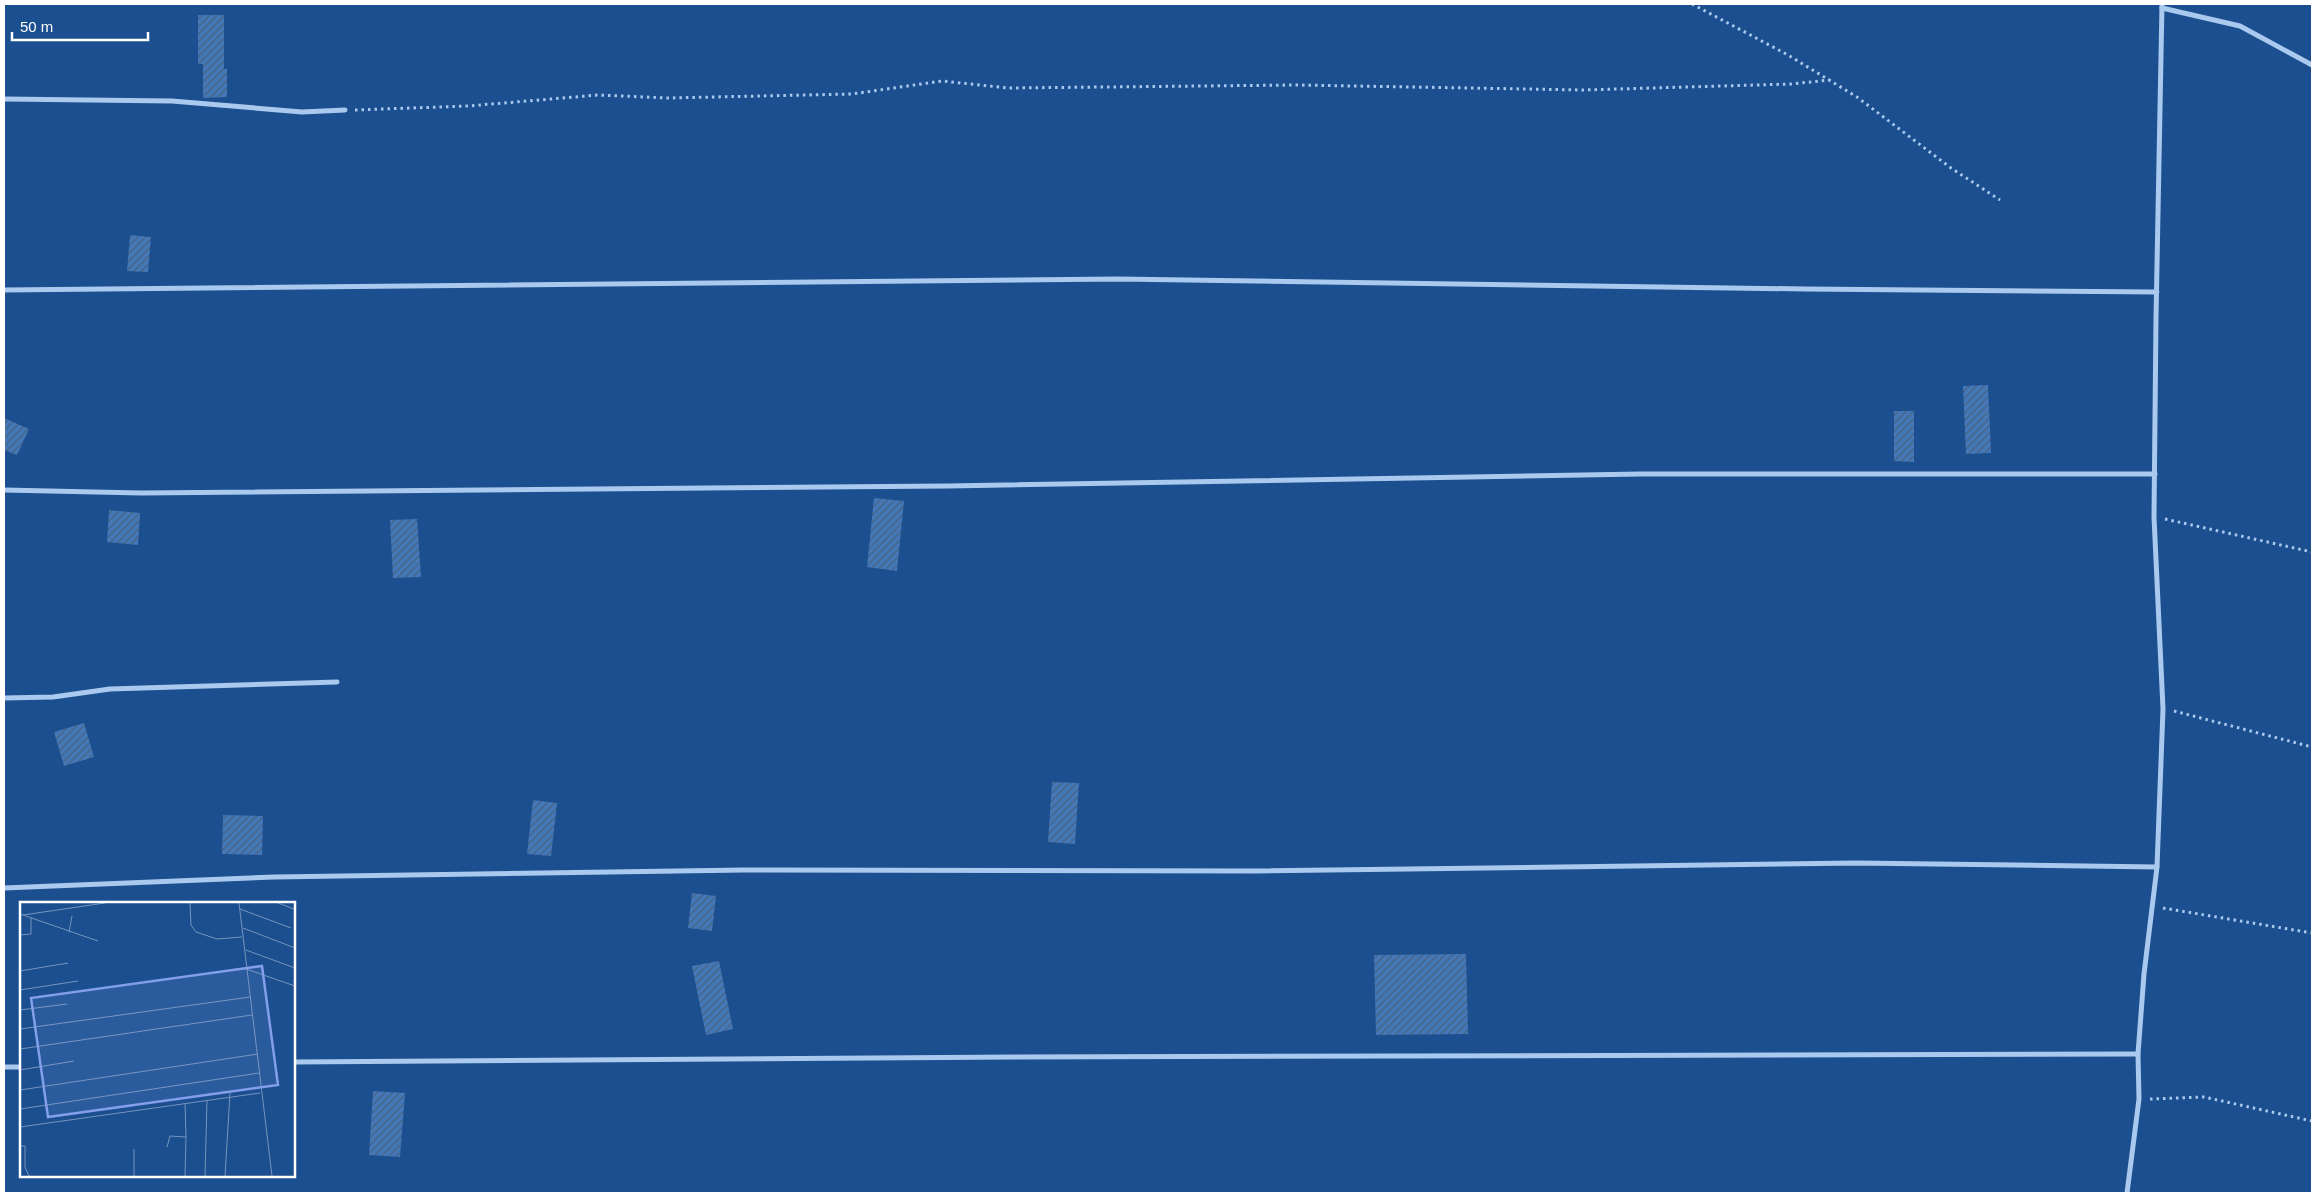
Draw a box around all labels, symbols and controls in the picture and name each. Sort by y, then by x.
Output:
scale bar [12,10,149,42]
text: 50 m [20,18,53,35]
inset map [20,902,295,1177]

